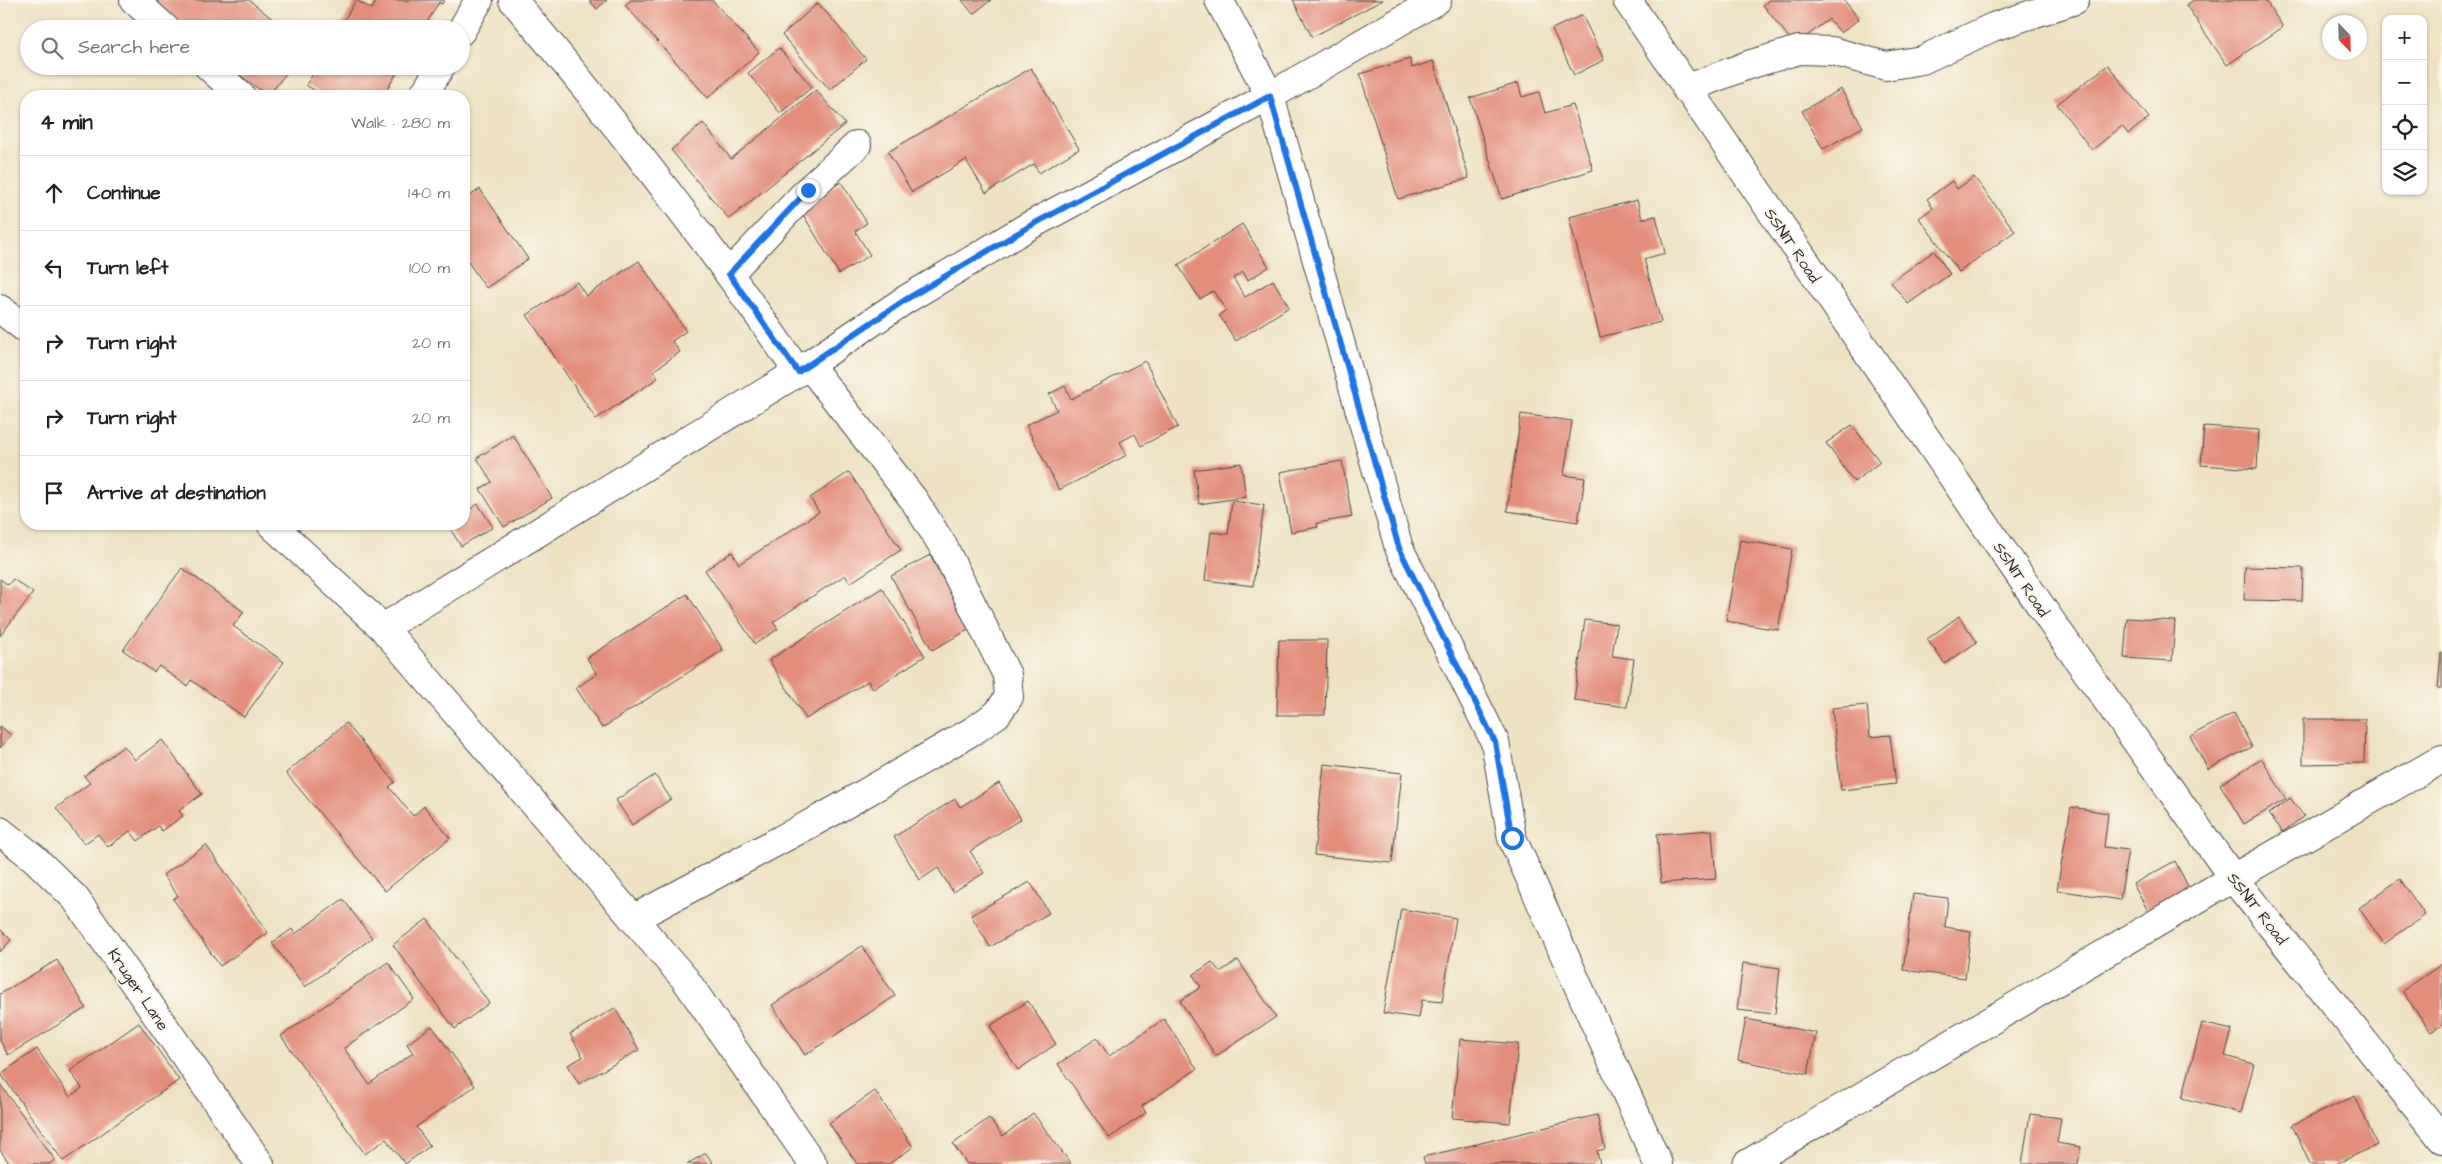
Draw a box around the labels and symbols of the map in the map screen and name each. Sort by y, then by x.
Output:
north arrow [2322,15,2367,60]
route end [797,179,820,202]
street label: SSNIT Road [1759,204,1825,287]
street label: SSNIT Road [1988,538,2054,621]
route start [1501,827,1524,850]
street label: SSNIT Road [2222,868,2292,949]
street label: Kruger Lane [102,944,174,1036]

